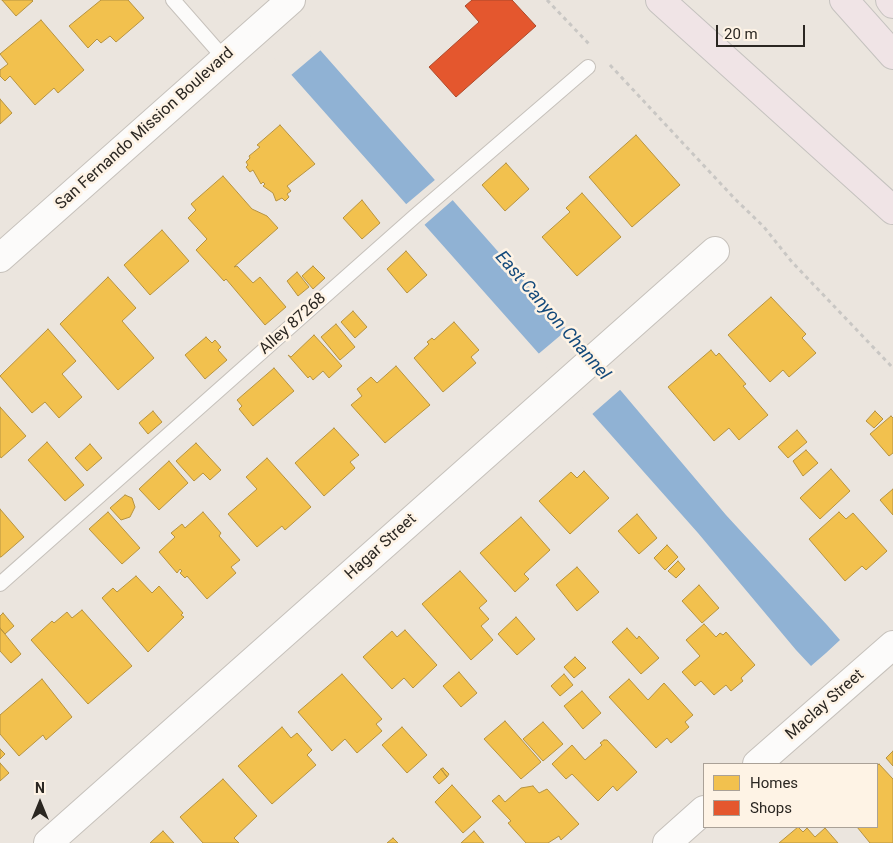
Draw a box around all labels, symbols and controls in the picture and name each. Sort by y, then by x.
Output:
scale bar [718,15,807,47]
text: 20 m [724,25,758,43]
street label: San Fernando Mission Boulevard [52,44,238,214]
water label: East Canyon Channel [490,247,614,385]
street label: Alley 87268 [256,289,330,359]
street label: Hagar Street [341,510,421,584]
street label: Maclay Street [782,666,868,744]
legend [703,763,878,828]
text: Homes [750,774,798,792]
north arrow [15,778,65,828]
text: N [35,780,45,796]
text: Shops [750,799,792,817]

